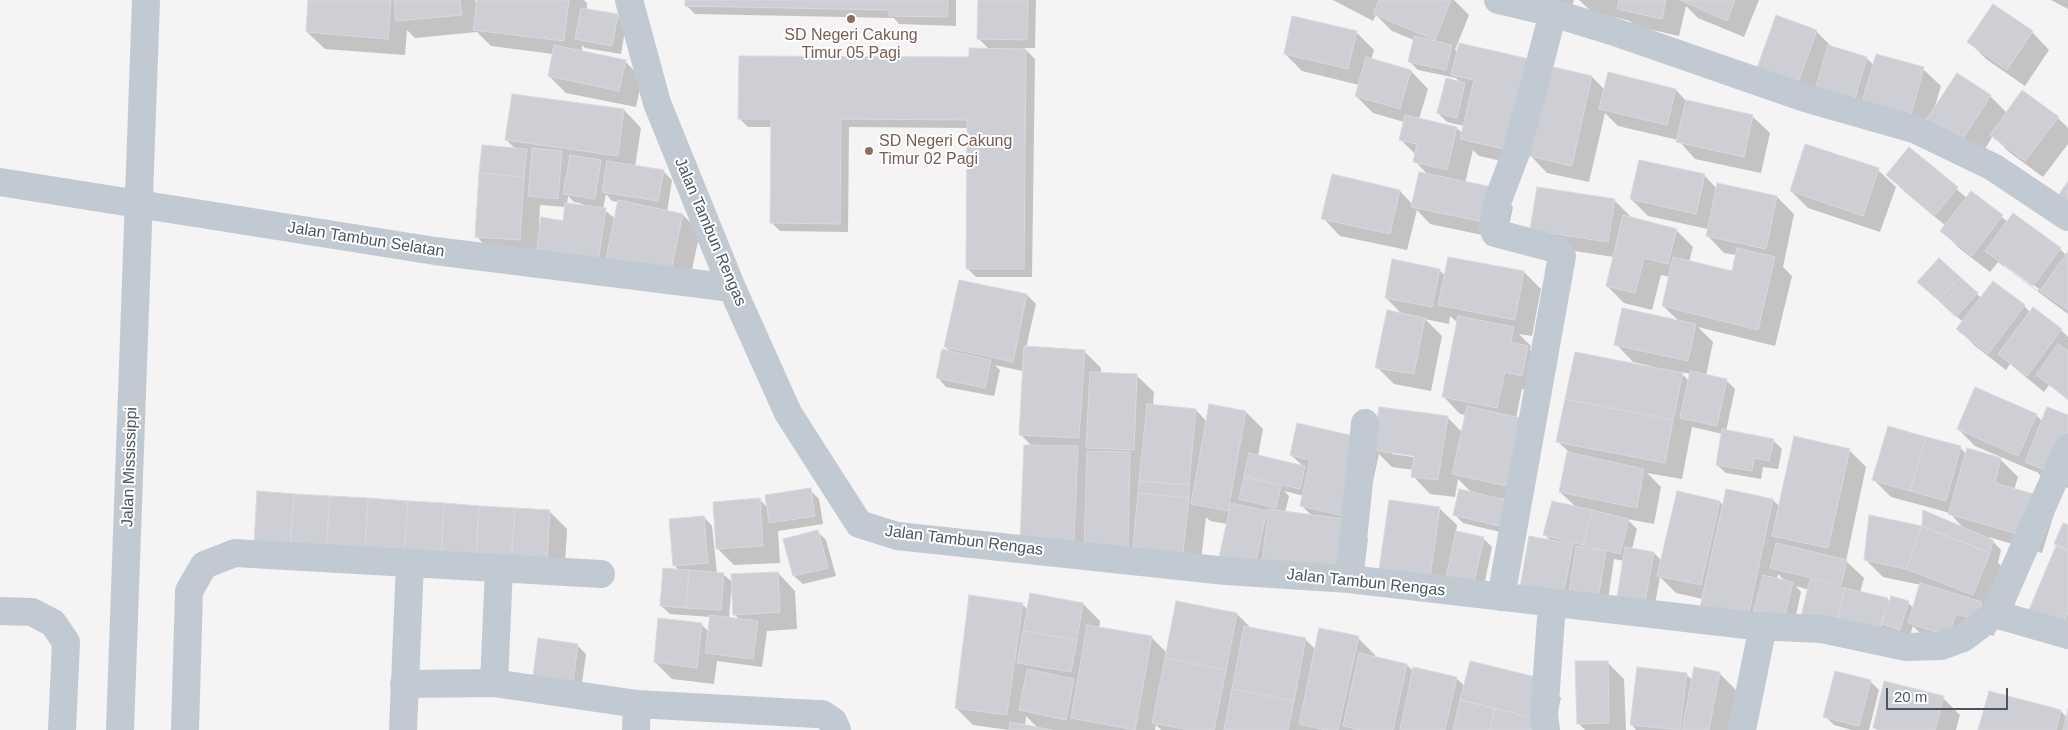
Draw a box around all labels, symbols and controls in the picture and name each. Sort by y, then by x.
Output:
marker: SD Negeri Cakung Timur 05 Pagi [845,13,857,25]
place label: SD Negeri Cakung Timur 05 Pagi [784,26,918,64]
place label: SD Negeri Cakung Timur 02 Pagi [879,132,1012,170]
marker: SD Negeri Cakung Timur 02 Pagi [863,145,875,157]
street label: Jalan Tambun Rengas [670,155,750,309]
street label: Jalan Tambun Selatan [286,218,446,262]
street label: Jalan Mississippi [118,407,142,527]
street label: Jalan Tambun Rengas [884,522,1044,560]
street label: Jalan Tambun Rengas [1286,565,1446,601]
scale bar [1888,678,2010,710]
text: 20 m [1894,688,1927,705]

